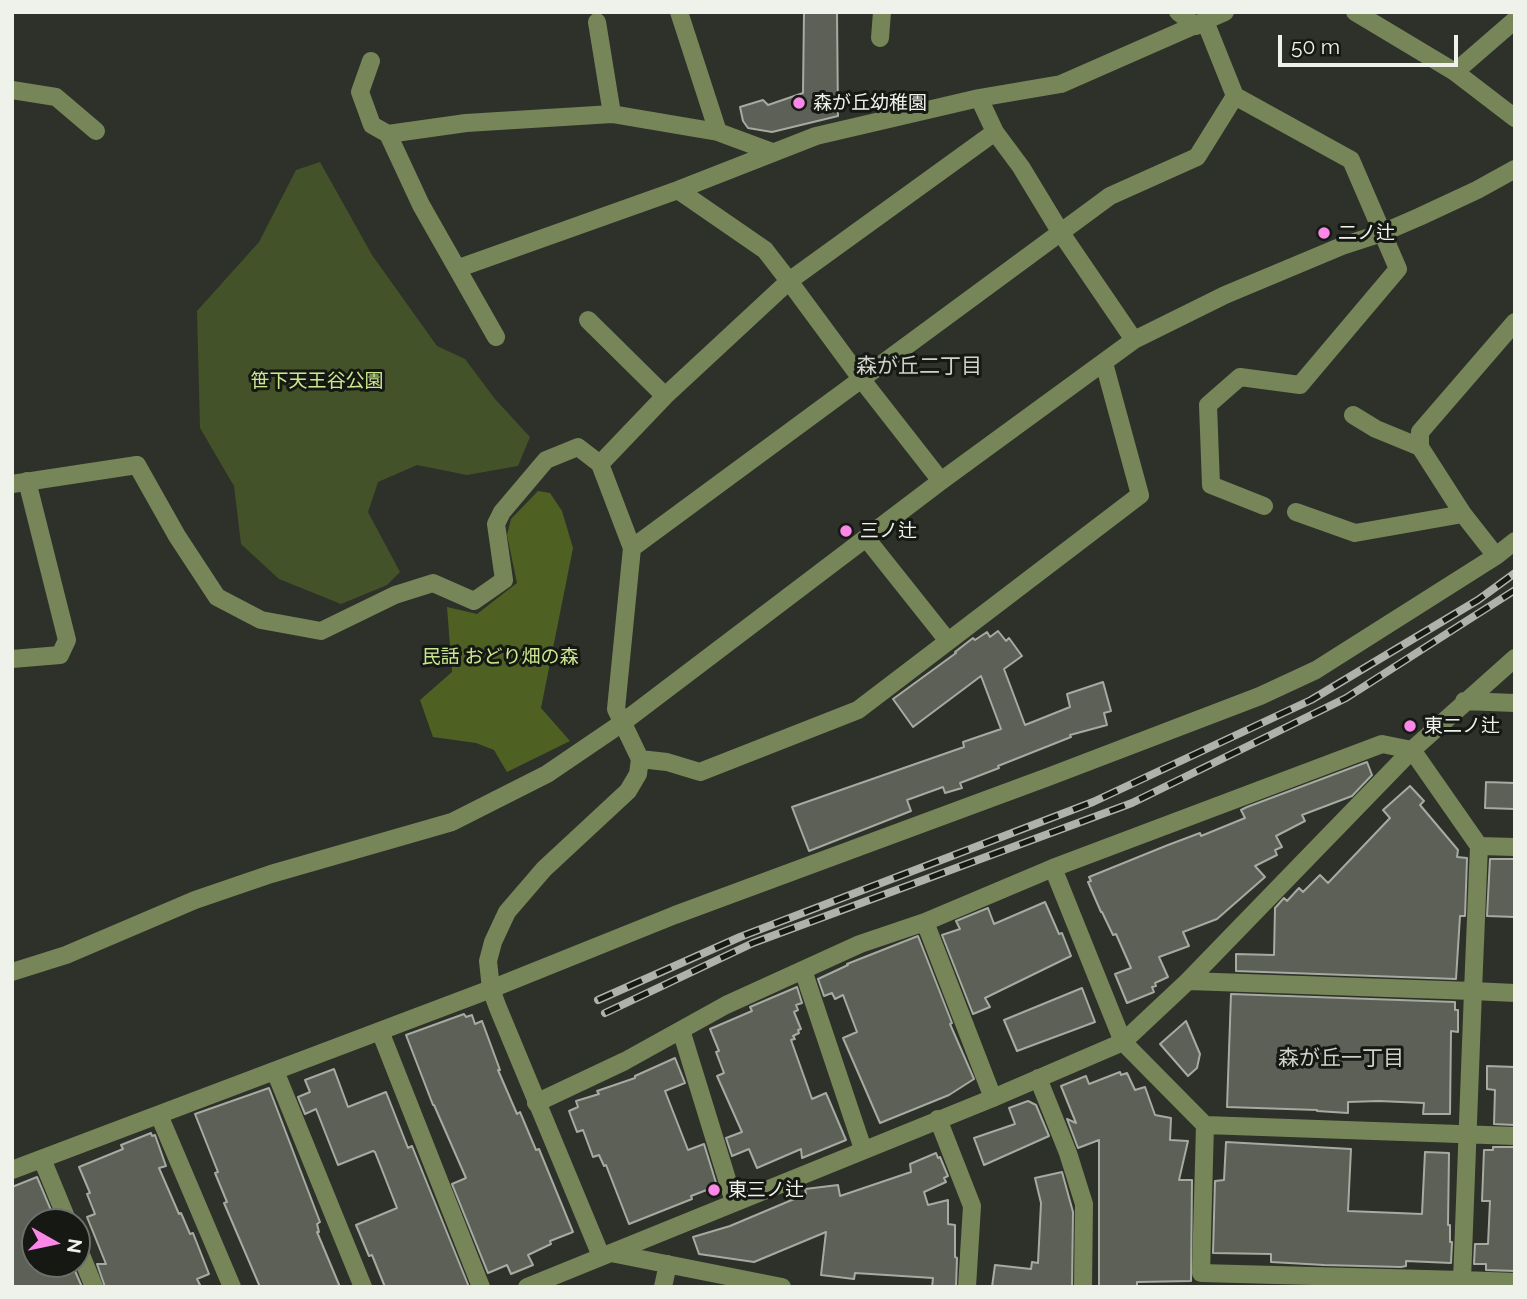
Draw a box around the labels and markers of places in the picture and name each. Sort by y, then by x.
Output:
place label: 森が丘幼稚園 [813,92,927,114]
marker: 森が丘幼稚園 [791,95,807,111]
place label: 二ノ辻 [1338,222,1395,244]
marker: 二ノ辻 [1316,225,1332,241]
place label: 三ノ辻 [860,520,917,542]
marker: 三ノ辻 [838,523,854,539]
place label: 東二ノ辻 [1424,715,1500,737]
marker: 東二ノ辻 [1402,718,1418,734]
place label: 東三ノ辻 [728,1179,804,1201]
marker: 東三ノ辻 [706,1182,722,1198]

